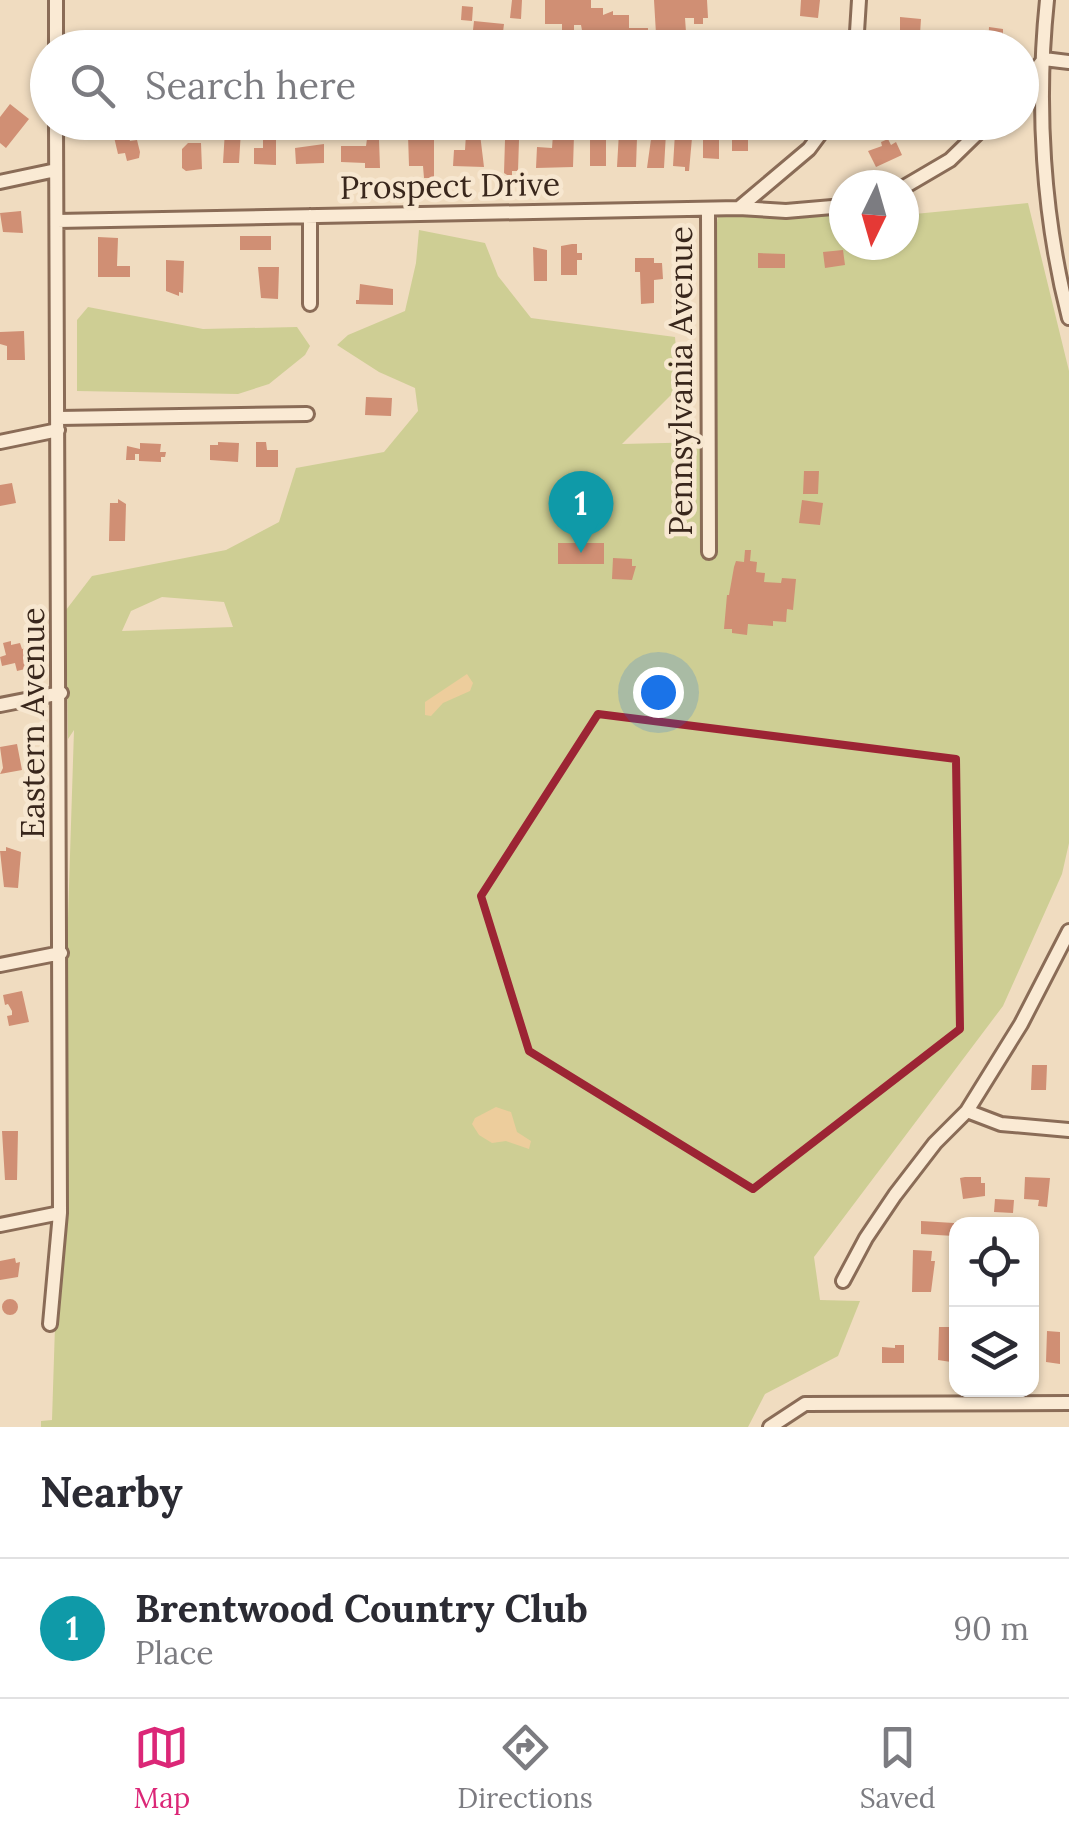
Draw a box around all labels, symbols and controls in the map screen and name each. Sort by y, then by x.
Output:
search box [30,30,1039,140]
icon: search [65,58,120,113]
text: Search here [145,61,356,109]
street label: Prospect Drive [339,163,561,208]
north arrow [829,170,919,260]
street label: Pennsylvania Avenue [660,226,701,536]
pin: 1 [548,470,614,553]
street label: Eastern Avenue [12,607,53,839]
your location [633,667,684,718]
map controls [949,1217,1039,1397]
button: locate [949,1217,1039,1307]
button: layers [949,1307,1039,1397]
text: Nearby [40,1465,183,1519]
text: Brentwood Country Club [135,1584,588,1632]
text: 1 [66,1608,79,1649]
text: 90 m [954,1608,1029,1649]
text: Place [135,1632,214,1673]
tab: Map [133,1720,190,1816]
tab: Directions [457,1720,593,1816]
tab: Saved [860,1720,936,1816]

